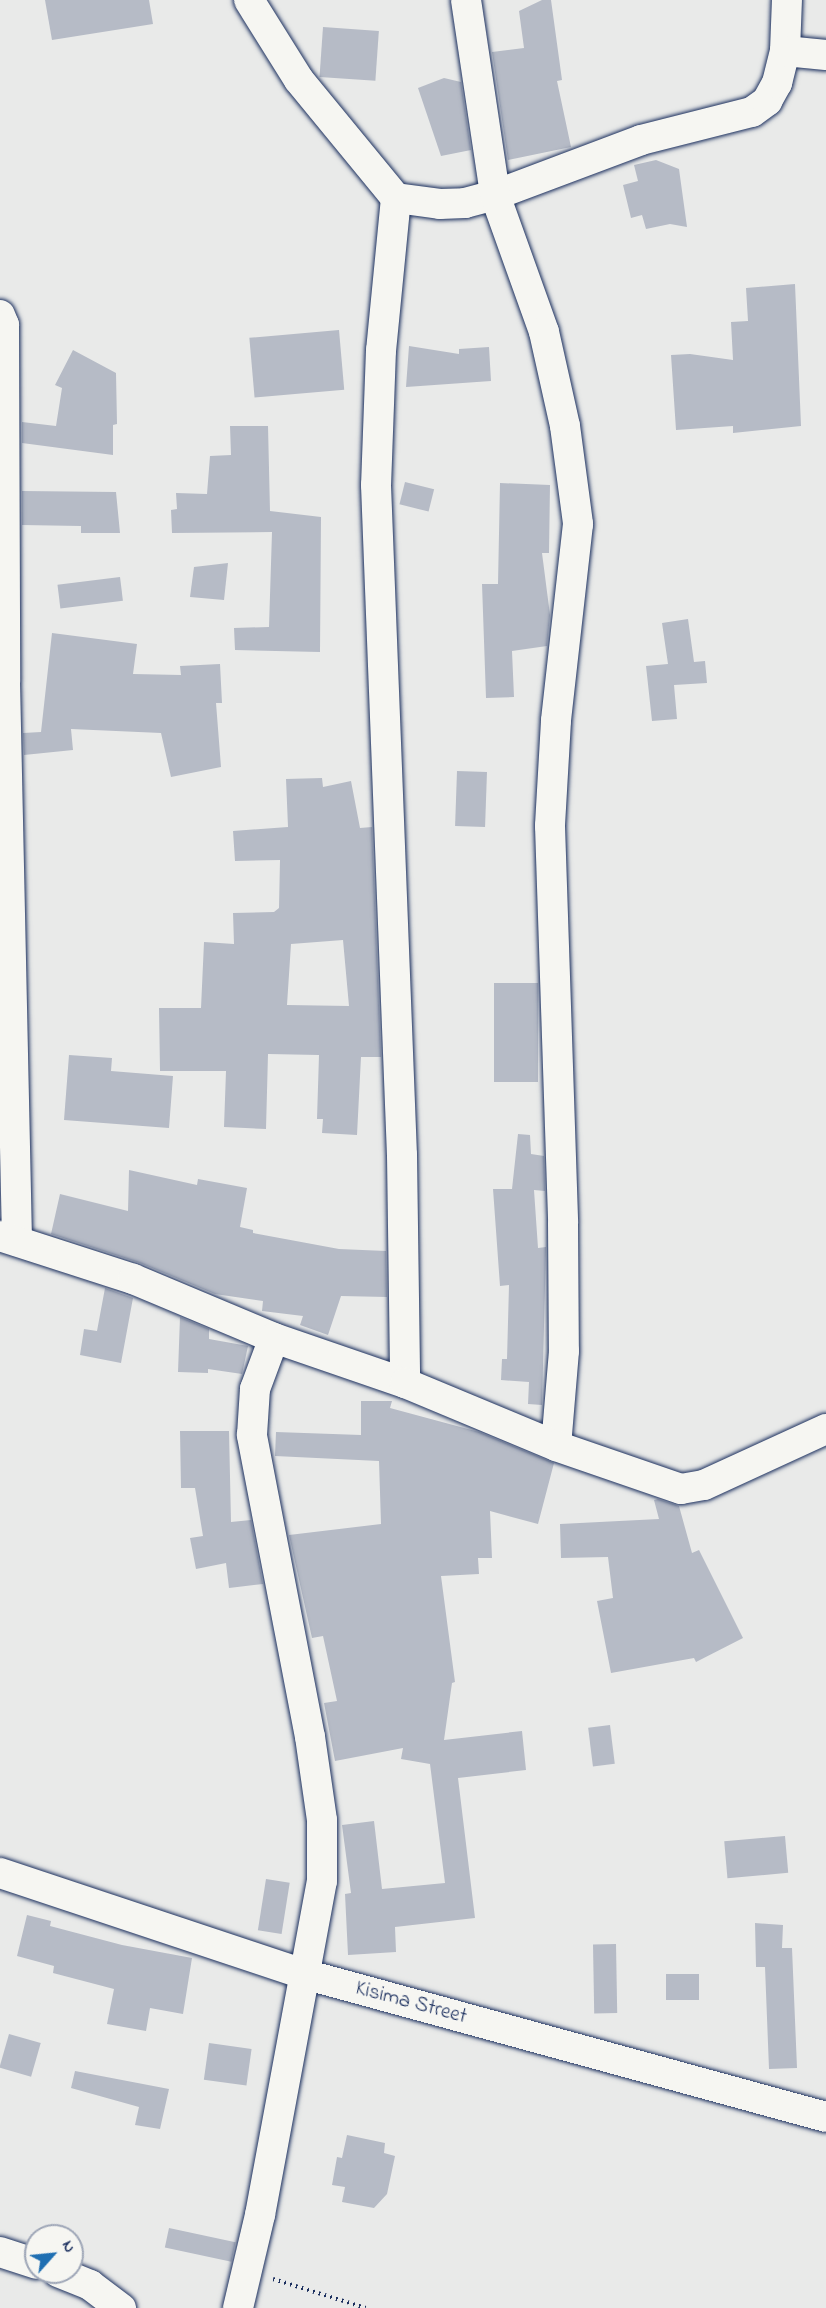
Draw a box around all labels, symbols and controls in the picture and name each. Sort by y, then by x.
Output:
street label: Kisima Street [353,1976,469,2030]
north arrow [24,2224,84,2284]
text: N [55,2236,81,2257]

